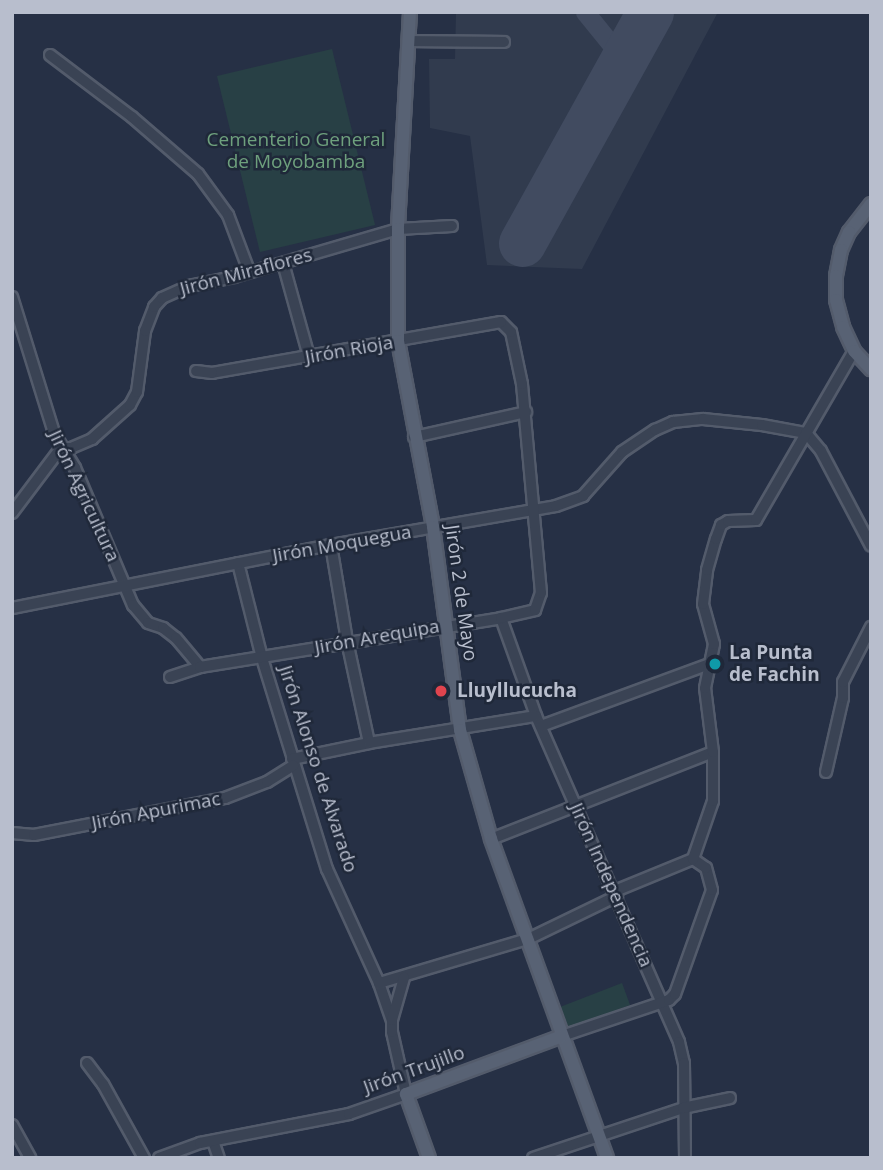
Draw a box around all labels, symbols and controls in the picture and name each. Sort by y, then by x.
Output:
park label: Cementerio General de Moyobamba [207,129,385,173]
street label: Jirón Miraflores [177,243,315,301]
street label: Jirón Rioja [303,331,395,369]
street label: Jirón Agricultura [43,426,125,566]
street label: Jirón Moquegua [271,521,413,567]
street label: Jirón 2 de Mayo [440,523,482,663]
street label: Jirón Arequipa [313,615,441,659]
place label: La Punta de Fachin [729,642,820,686]
marker: La Punta de Fachin [707,656,723,672]
street label: Jirón Alonso de Alvarado [274,663,362,875]
place label: Lluyllucucha [457,680,577,702]
marker: Lluyllucucha [431,681,451,701]
street label: Jirón Apurimac [90,787,222,835]
street label: Jirón Independencia [565,799,657,971]
street label: Jirón Trujillo [360,1041,468,1099]

